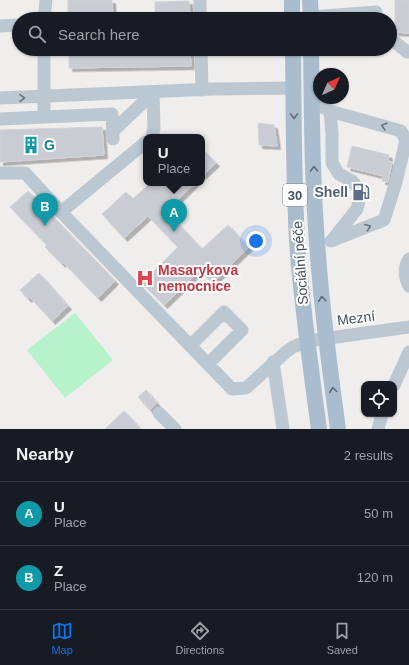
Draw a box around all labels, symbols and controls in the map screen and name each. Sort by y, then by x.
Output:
search box [12,12,397,56]
icon: search [26,23,48,45]
text: Search here [58,26,140,43]
north arrow [313,68,349,104]
one-way arrow [19,94,25,102]
one-way arrow [290,113,298,119]
one-way arrow [381,122,388,131]
popup [143,134,205,186]
building icon: G [21,135,41,155]
place label: G [44,137,55,153]
text: U [158,144,169,161]
text: Place [158,161,190,176]
one-way arrow [310,166,318,172]
fuel station icon: Shell [351,182,371,202]
road number: 30 [283,184,307,206]
place label: Shell [315,184,348,200]
pin: B [32,193,58,226]
pin: A [161,199,187,232]
street label: Sociální péče [289,220,311,305]
one-way arrow [363,224,371,232]
your location [246,231,266,251]
place label: Masarykova nemocnice [158,262,238,294]
hospital icon: Masarykova nemocnice [135,268,155,288]
one-way arrow [318,296,327,302]
street label: Mezní [336,308,376,328]
map controls [361,381,397,417]
button: locate [361,381,397,417]
one-way arrow [329,387,338,393]
text: Nearby [16,445,74,464]
text: 2 results [344,448,393,463]
text: U [54,498,65,515]
text: A [24,506,34,521]
text: 50 m [364,506,393,521]
text: Place [54,515,87,530]
text: Z [54,562,63,579]
text: B [24,570,34,585]
text: 120 m [357,570,393,585]
text: Place [54,579,87,594]
tab: Map [51,620,73,656]
tab: Directions [175,620,224,656]
tab: Saved [327,620,358,656]

